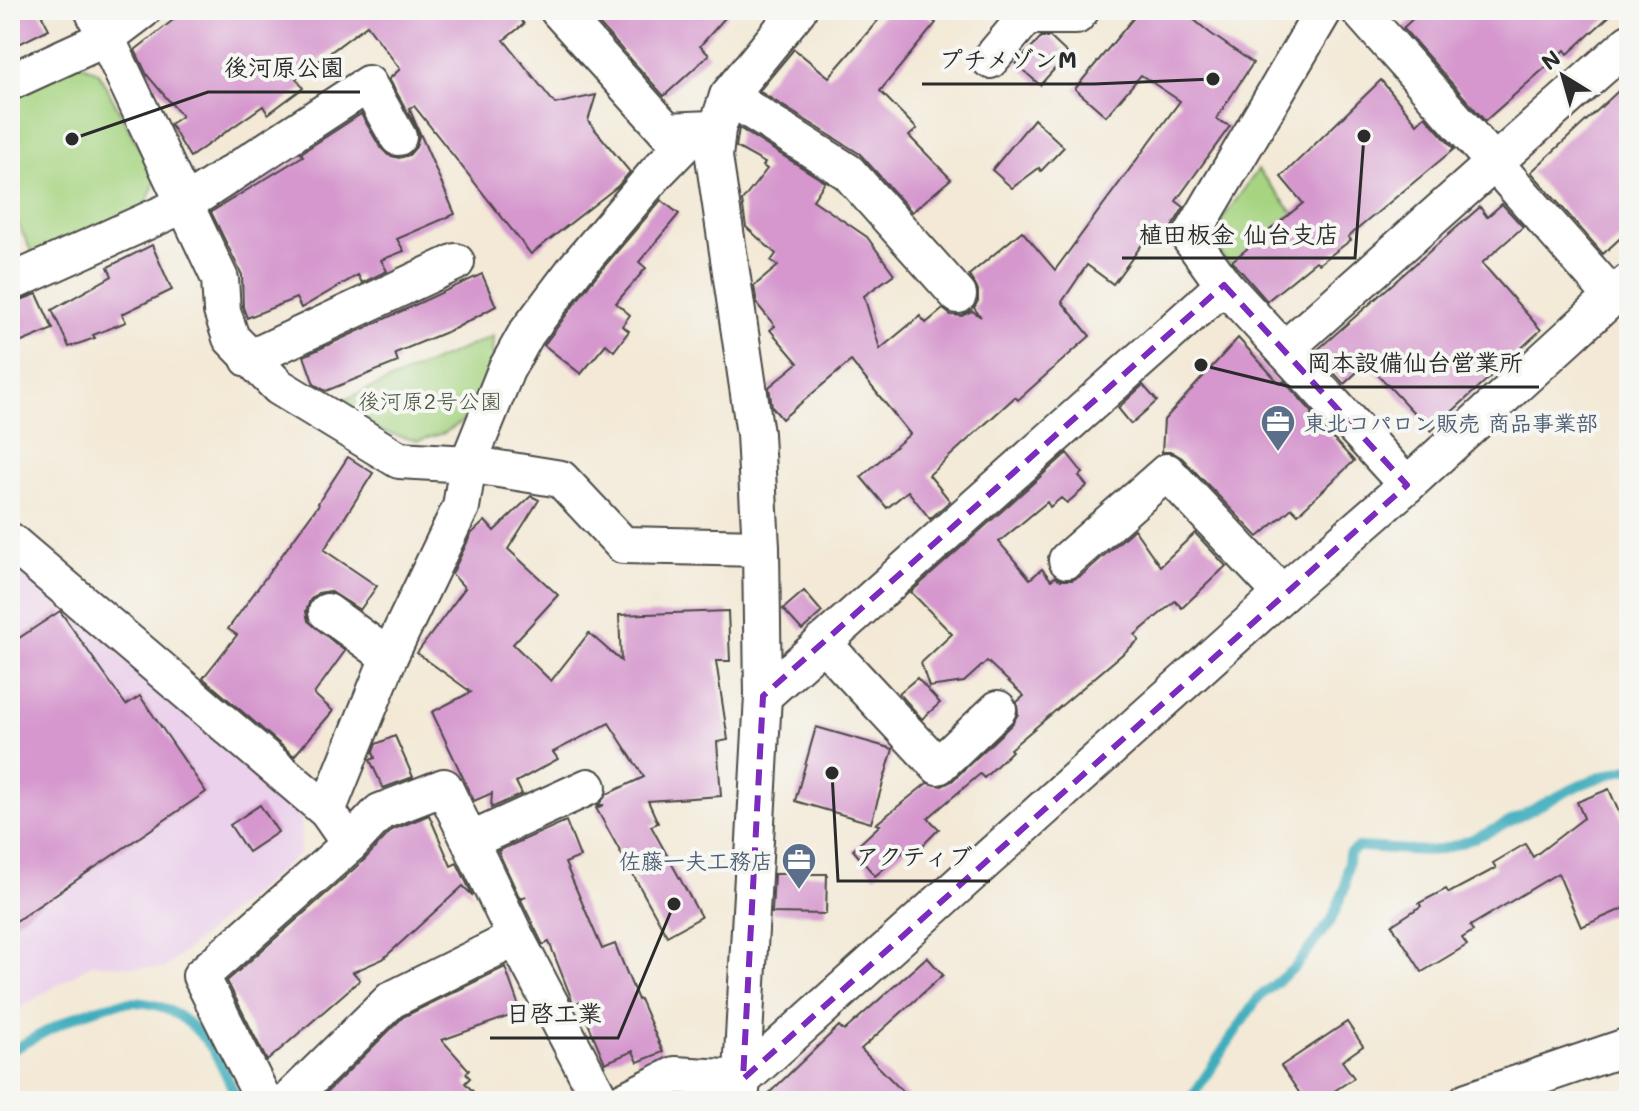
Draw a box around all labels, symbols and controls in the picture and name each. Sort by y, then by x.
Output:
callout: プチメゾンM [922,36,1094,84]
north arrow [1523,36,1603,116]
text: プチメゾンM [939,43,1077,74]
text: N [1535,43,1566,76]
callout: 後河原公園 [208,44,360,92]
text: 後河原公園 [224,51,344,82]
callout: 植田板金 仙台支店 [1122,210,1355,258]
text: 植田板金 仙台支店 [1139,218,1339,249]
callout: 岡本設備仙台営業所 [1291,339,1539,387]
text: 岡本設備仙台営業所 [1307,346,1523,377]
park label: 後河原2号公園 [358,386,502,415]
office icon: 東北コパロン販売 商品事業部 [1259,403,1297,453]
place label: 東北コパロン販売 商品事業部 [1304,408,1598,437]
callout: アクティブ [838,833,990,881]
text: アクティブ [855,840,973,871]
office icon: 佐藤一夫工務店 [780,841,818,891]
place label: 佐藤一夫工務店 [619,846,773,875]
callout: 日啓工業 [490,990,618,1038]
text: 日啓工業 [506,997,602,1028]

